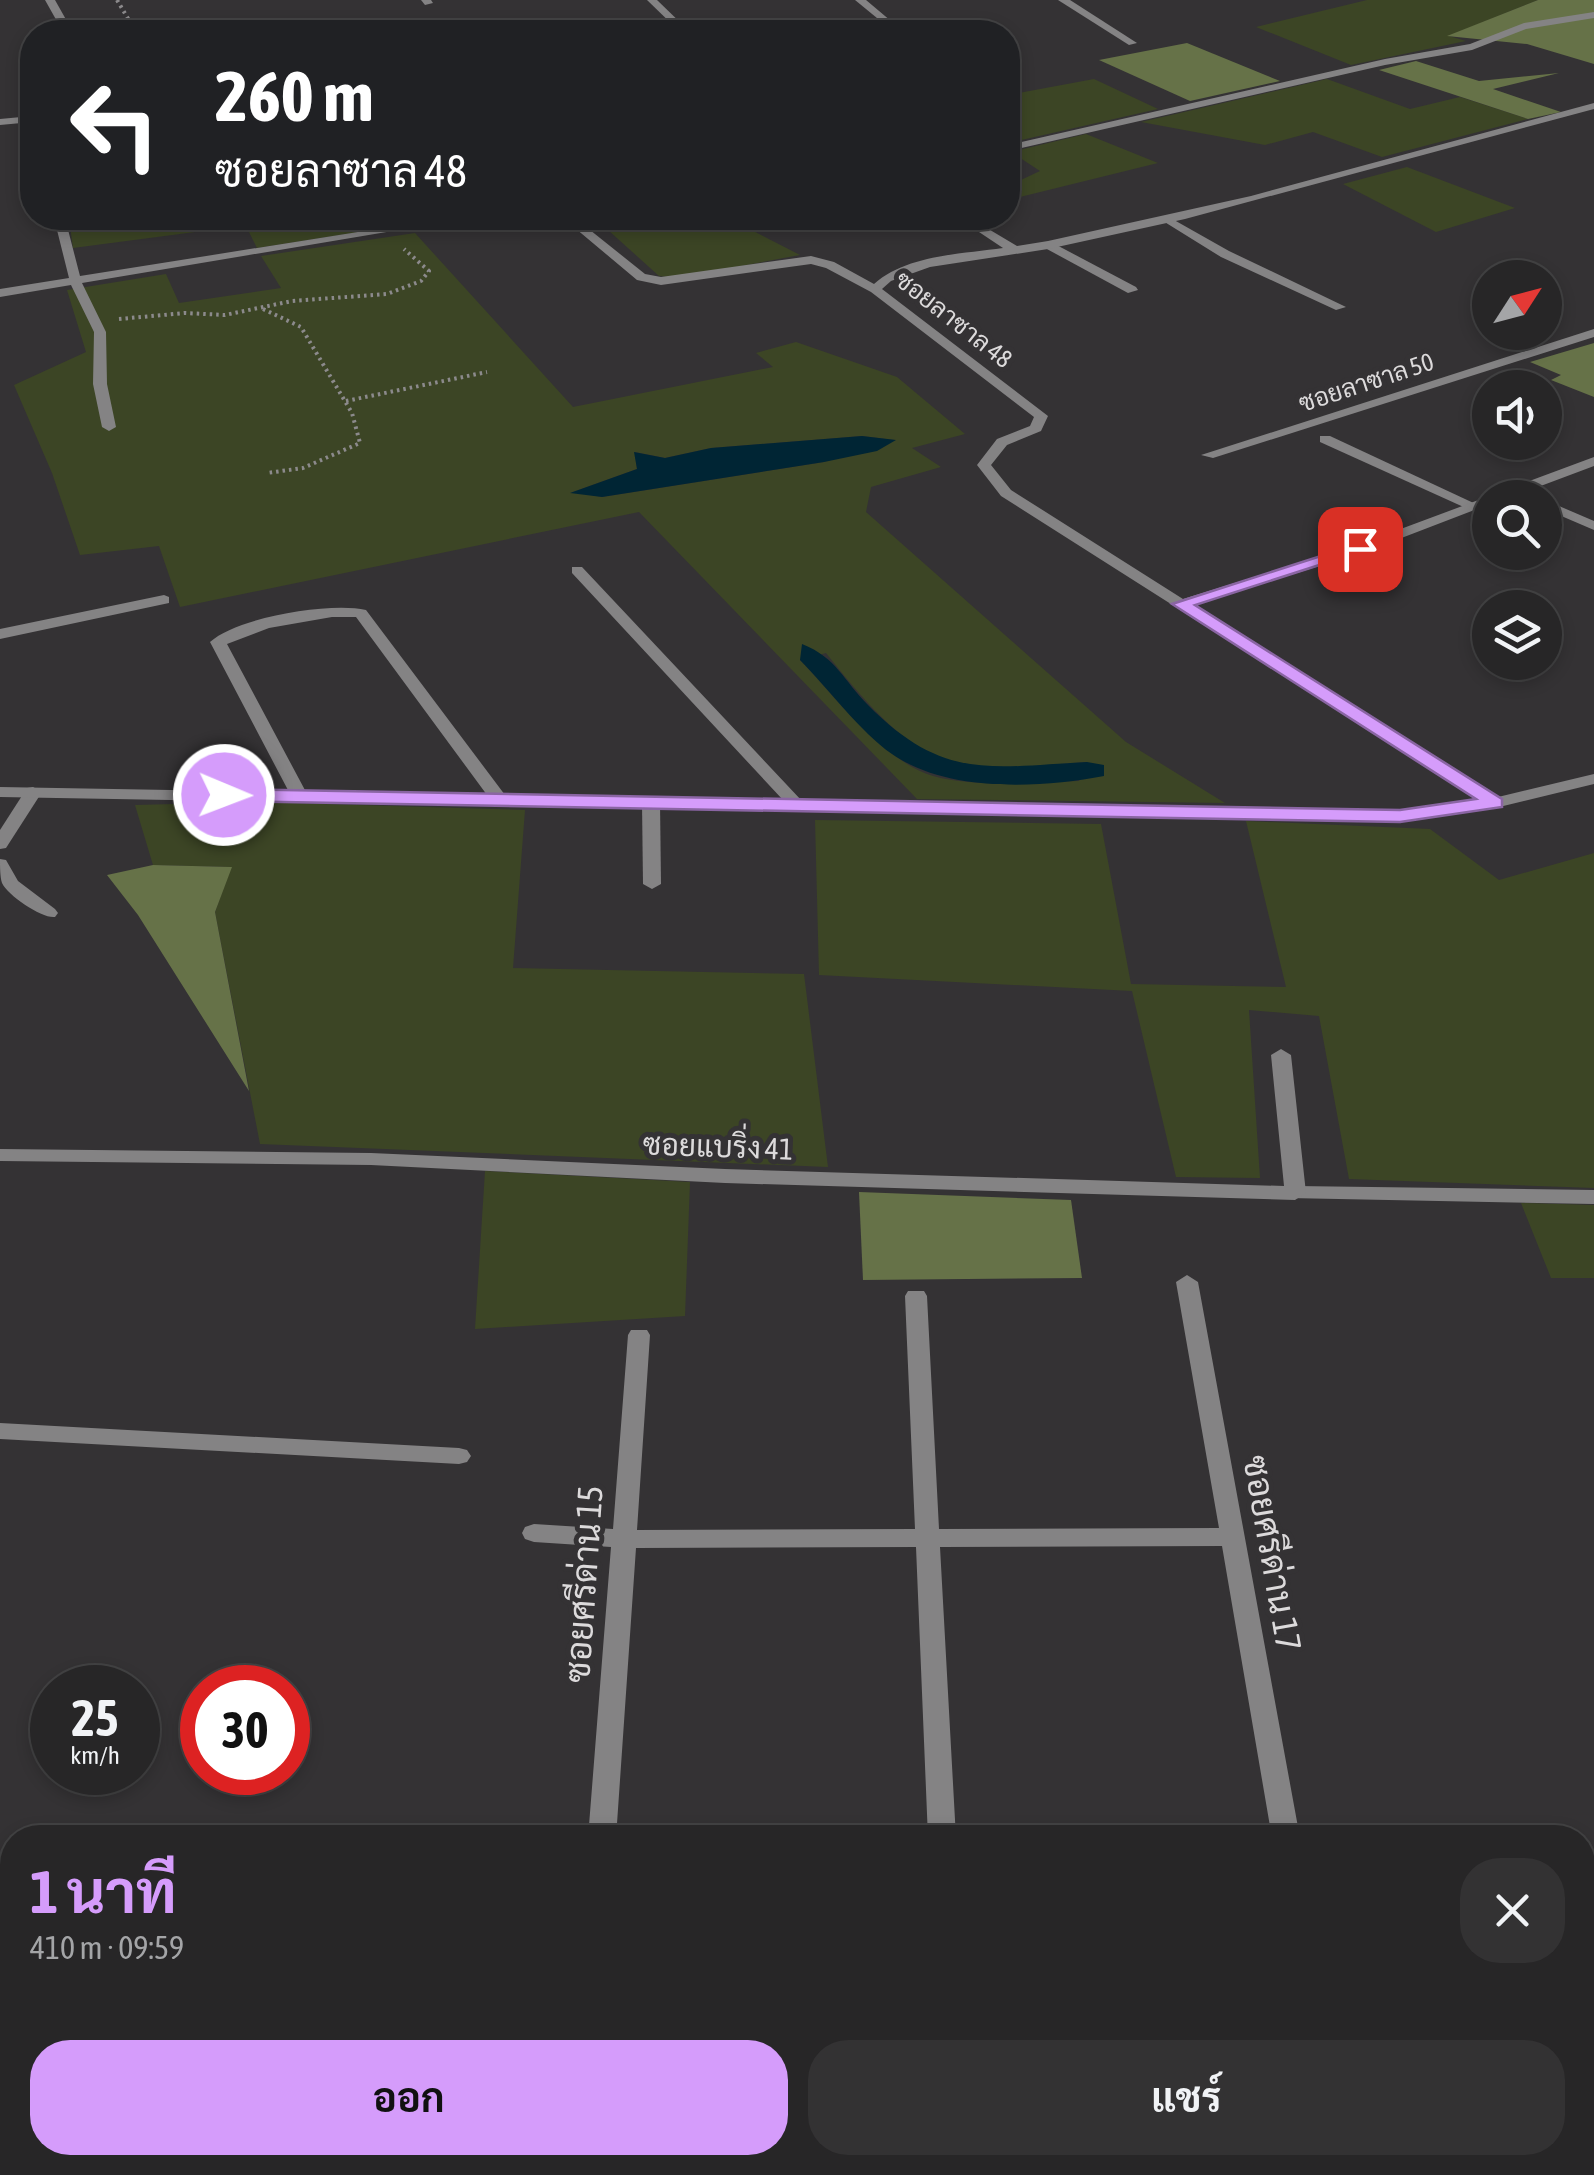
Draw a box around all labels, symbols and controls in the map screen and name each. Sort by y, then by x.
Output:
text: 260 m [215,56,374,136]
icon: left [50,60,180,190]
text: ซอยลาซาล 48 [215,145,467,197]
north arrow [1472,260,1562,350]
map controls [1472,260,1562,680]
street label: ซอยลาซาล 48 [890,265,1018,373]
street label: ซอยลาซาล 50 [1295,347,1437,417]
button: sound [1472,370,1562,460]
button: search [1472,480,1562,570]
pin [1318,507,1403,592]
icon: arrive [1333,522,1388,577]
button: layers [1472,590,1562,680]
position arrow [172,743,276,847]
street label: ซอยแบริ่ง 41 [642,1120,794,1166]
street label: ซอยศรีด่าน 17 [1236,1452,1312,1654]
street label: ซอยศรีด่าน 15 [554,1484,610,1684]
speed limit sign: 30 [180,1665,310,1795]
text: 25 [71,1689,118,1747]
text: km/h [70,1741,120,1769]
text: 1 นาที [30,1857,177,1926]
button: close [1460,1858,1565,1963]
text: 410 m · 09:59 [30,1929,184,1966]
button: ออก [30,2040,788,2155]
button: แชร์ [808,2040,1565,2155]

